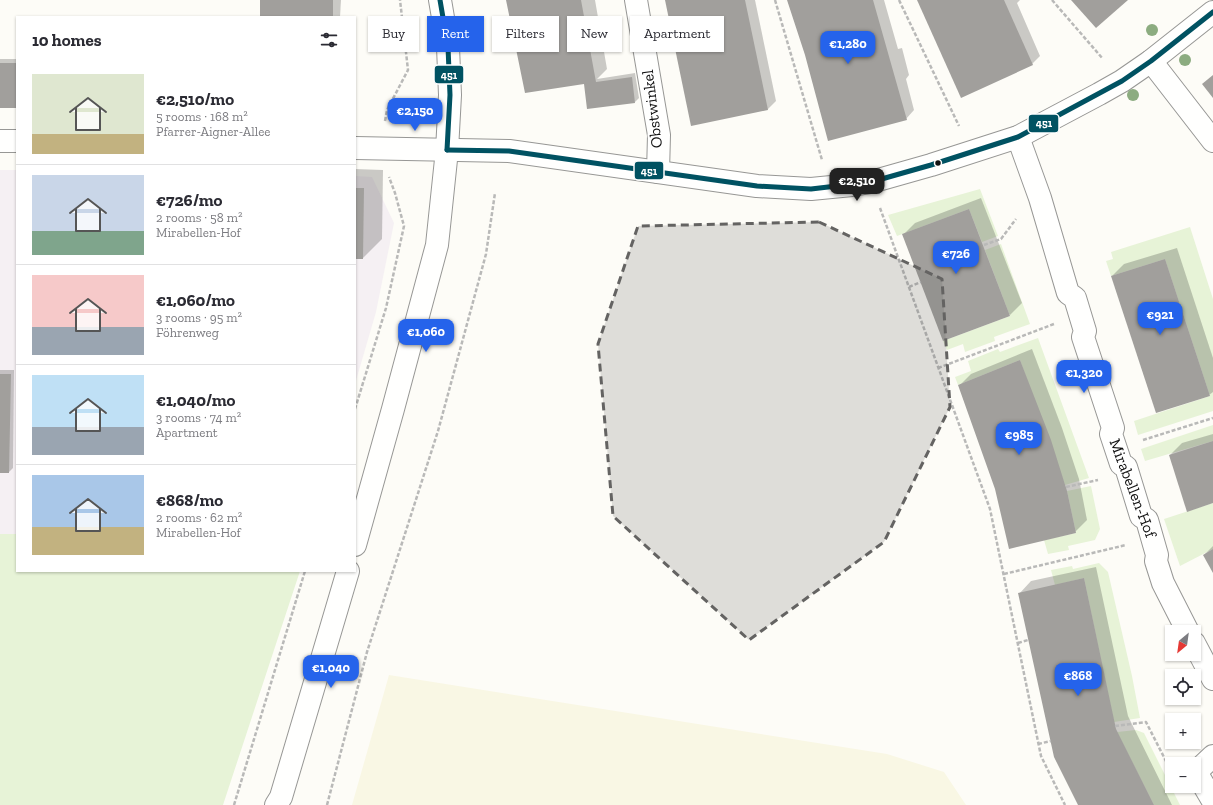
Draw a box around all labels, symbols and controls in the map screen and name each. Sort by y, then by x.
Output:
chip: Buy [368,16,419,52]
chip: Rent [427,16,484,52]
chip: Filters [492,16,559,52]
chip: New [567,16,622,52]
chip: Apartment [630,16,724,52]
icon: filters [318,29,340,51]
text: 10 homes [32,30,102,50]
pin: €1,280 [815,31,881,65]
text: €1,280 [829,36,867,51]
line badge: 451 [434,65,464,84]
text: 451 [441,69,458,82]
street label: Obstwinkel [638,69,666,149]
text: €2,510/mo [156,89,234,109]
icon: home [64,90,112,138]
pin: €2,150 [382,98,448,132]
text: €2,150 [396,103,434,118]
text: 5 rooms · 168 m² [156,109,248,124]
line badge: 451 [1028,114,1059,133]
text: 451 [1036,117,1053,130]
text: Pfarrer-Aigner-Allee [156,124,270,139]
unlabelled marker [933,158,943,168]
line badge: 451 [634,161,664,180]
text: 451 [641,165,658,178]
pin: €2,510 [824,168,890,202]
text: €2,510 [838,173,876,188]
text: €726/mo [156,190,222,210]
icon: home [64,191,112,239]
text: 2 rooms · 58 m² [156,210,242,225]
text: Mirabellen-Hof [156,225,241,240]
pin: €726 [932,241,980,275]
text: €726 [942,246,970,261]
text: €1,060/mo [156,290,235,310]
icon: home [64,291,112,339]
pin: €921 [1136,302,1184,336]
text: €921 [1147,307,1173,322]
text: 3 rooms · 95 m² [156,310,242,325]
pin: €1,060 [393,319,459,353]
text: €1,060 [407,324,445,339]
text: Föhrenweg [156,325,219,340]
pin: €1,320 [1051,360,1117,394]
text: €1,320 [1065,365,1103,380]
text: €1,040/mo [156,390,236,410]
icon: home [64,391,112,439]
text: 3 rooms · 74 m² [156,410,241,425]
pin: €985 [995,422,1043,456]
text: Apartment [156,425,218,440]
text: €985 [1005,427,1033,442]
street label: Mirabellen-Hof [1105,436,1161,542]
text: €868/mo [156,490,223,510]
icon: home [64,491,112,539]
text: 2 rooms · 62 m² [156,510,242,525]
text: Mirabellen-Hof [156,525,241,540]
north arrow [1165,625,1201,661]
map controls [1165,625,1201,793]
pin: €1,040 [298,655,364,689]
text: €1,040 [312,660,350,675]
pin: €868 [1054,663,1102,697]
text: €868 [1064,668,1092,683]
button: locate [1165,669,1201,705]
button: + [1165,713,1201,749]
button: − [1165,757,1201,793]

